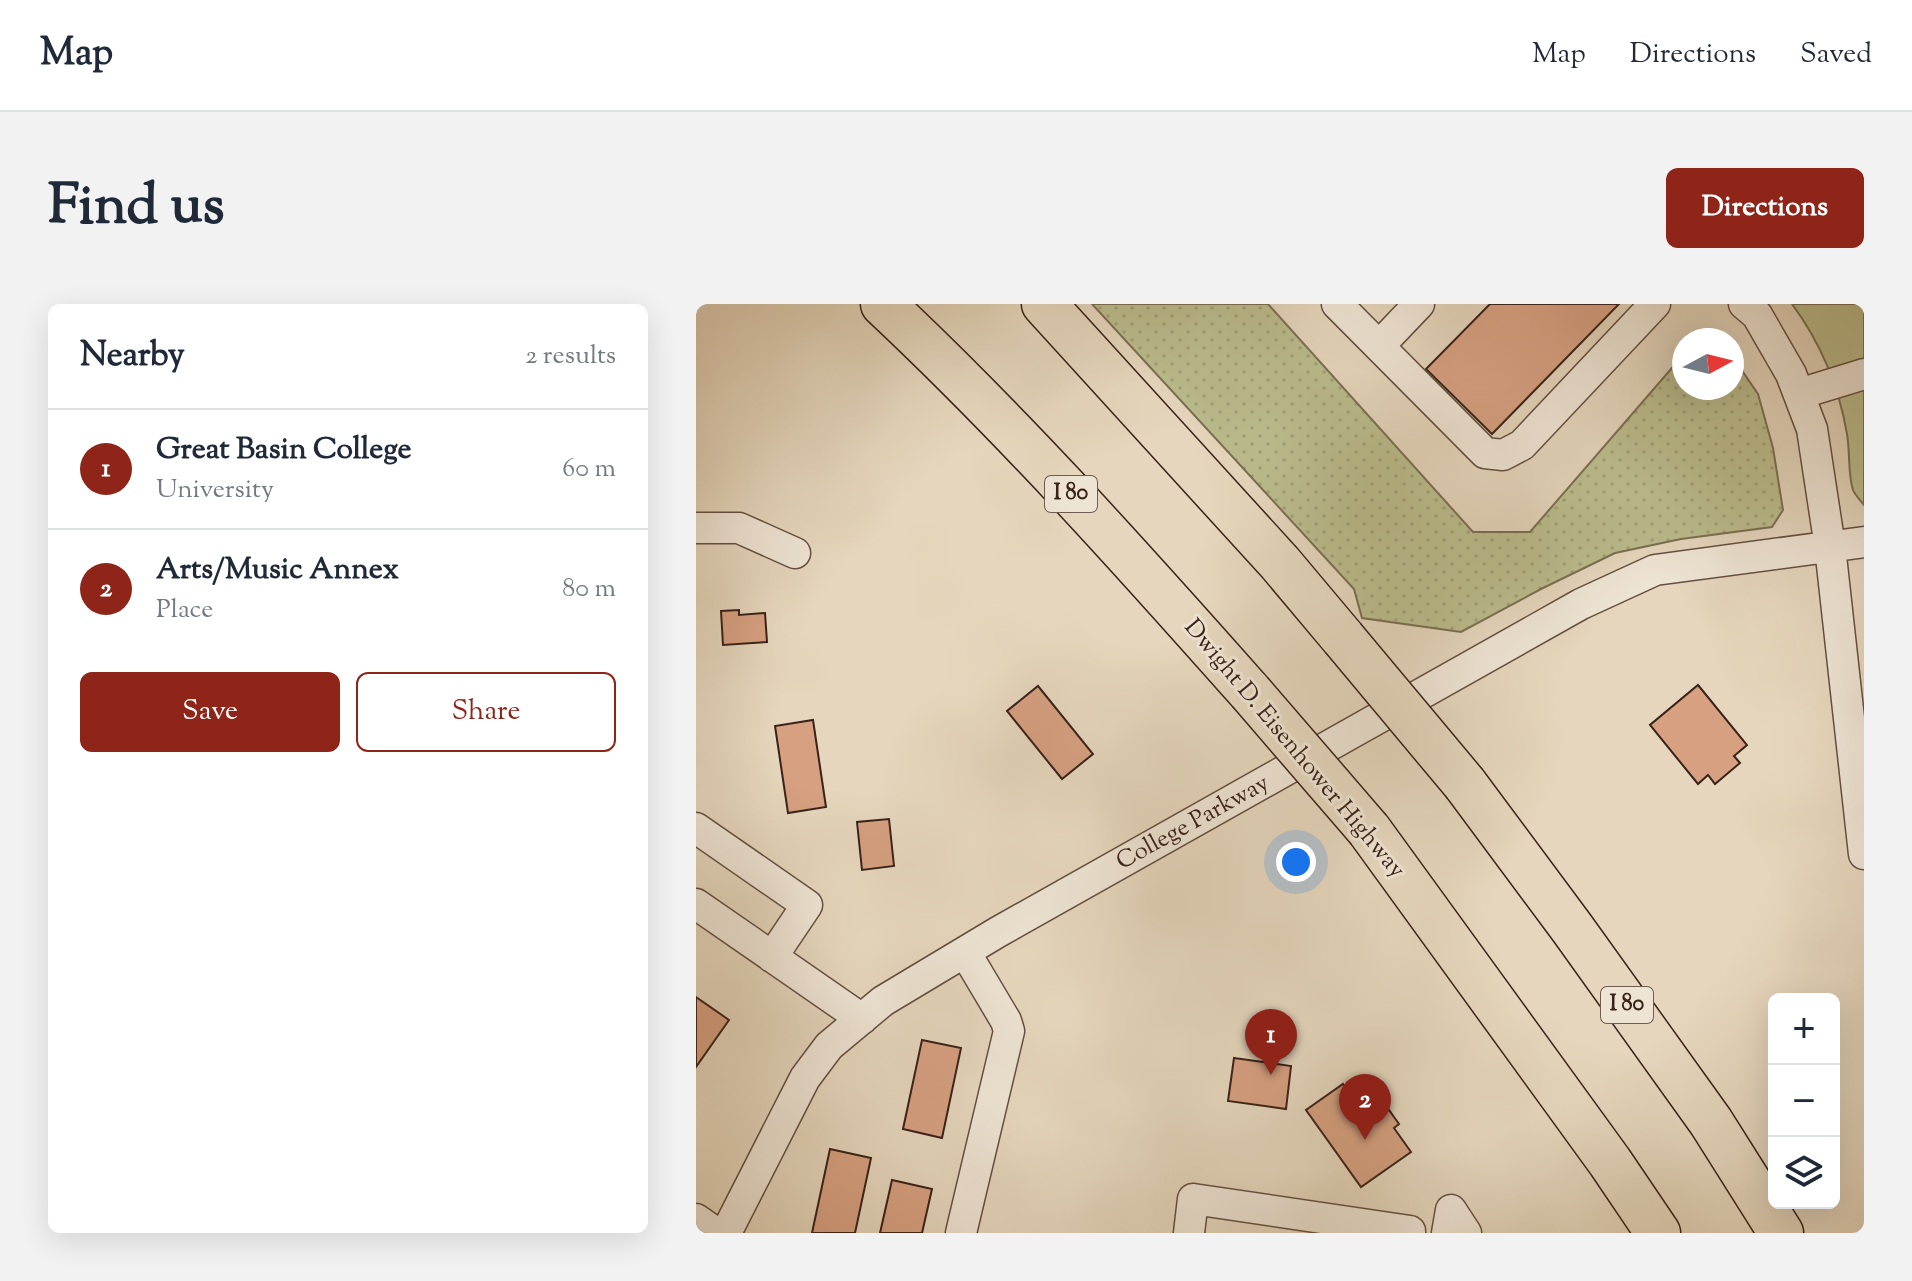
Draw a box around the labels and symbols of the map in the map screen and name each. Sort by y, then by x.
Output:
north arrow [1672,328,1744,400]
road number: I 80 [1045,476,1097,512]
street label: Dwight D. Eisenhower Highway [1175,612,1413,886]
street label: College Parkway [1110,767,1276,879]
your location [1276,842,1316,882]
road number: I 80 [1601,987,1653,1023]
pin: 1 [1245,1009,1297,1075]
pin: 2 [1339,1074,1391,1140]

